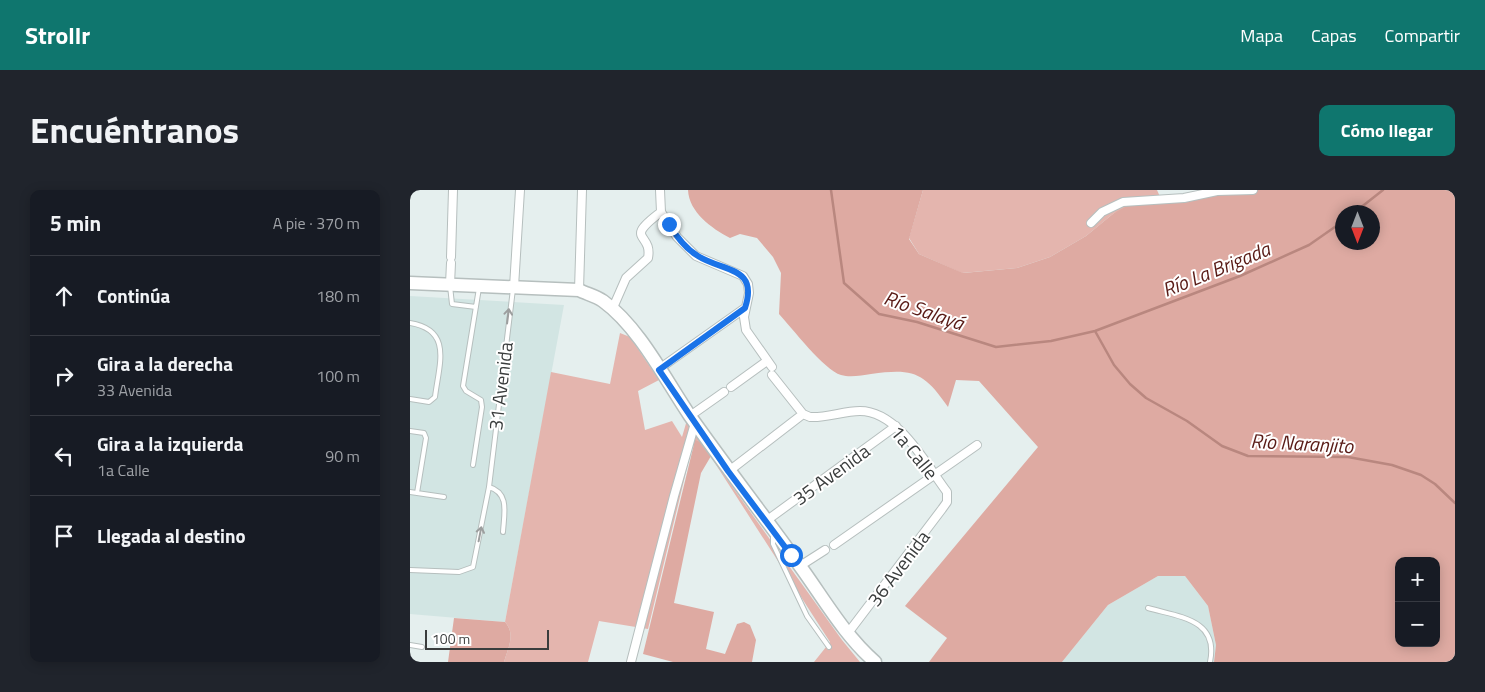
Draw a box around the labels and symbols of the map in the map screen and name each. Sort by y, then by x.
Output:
north arrow [1335,205,1380,250]
route end [658,213,681,236]
water label: Río La Brigada [1157,233,1276,305]
water label: Río Salayá [880,282,970,339]
one-way arrow [503,308,513,324]
street label: 31 Avenida [480,340,520,432]
street label: 1a Calle [884,419,946,485]
water label: Río Naranjito [1250,425,1355,461]
street label: 35 Avenida [786,436,876,512]
street label: 36 Avenida [860,523,937,612]
one-way arrow [476,526,485,542]
route start [780,544,803,567]
scale bar [425,627,549,650]

